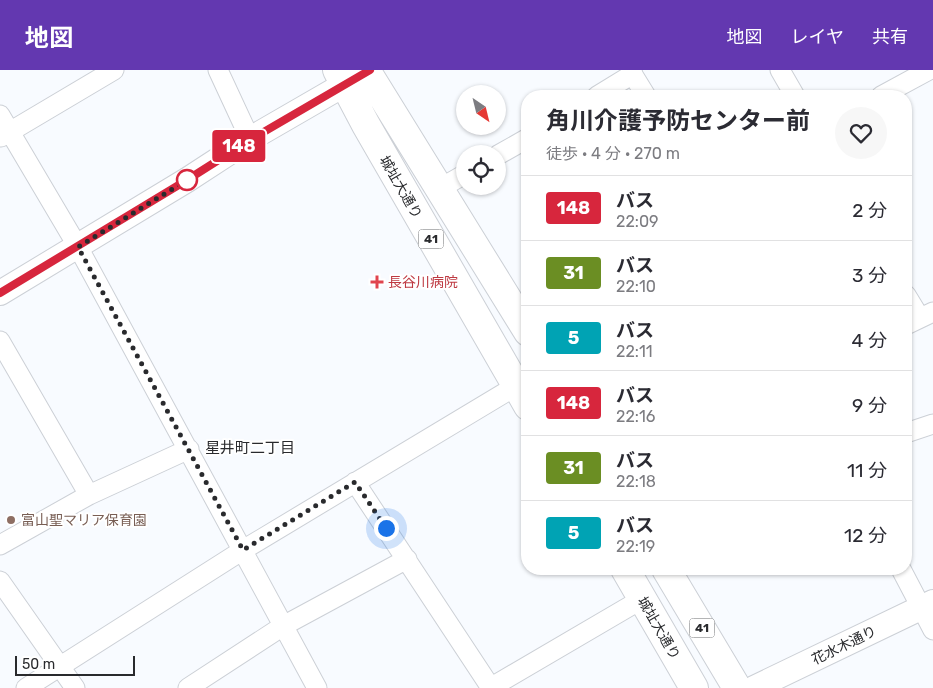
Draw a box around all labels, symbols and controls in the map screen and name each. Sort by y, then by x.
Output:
text: 地図 [25,24,73,52]
text: 地図 [727,26,763,48]
text: レイヤ [791,26,844,48]
text: 共有 [872,26,908,48]
north arrow [456,85,506,135]
map controls [456,85,506,195]
text: 角川介護予防センター前 [546,107,810,135]
button: heart [835,107,887,159]
line badge: 148 [210,130,268,162]
text: 148 [222,135,256,157]
text: 徒歩 · 4 分 · 270 m [546,144,680,163]
button: locate [456,145,506,195]
street label: 城址大通り [376,153,425,222]
unlabelled marker [176,169,198,191]
text: バス [616,189,654,212]
text: 148 [557,197,590,219]
text: 2 分 [852,199,887,222]
text: 22:09 [616,212,659,231]
road number: 41 [418,230,444,248]
text: バス [616,254,654,277]
text: 31 [563,262,584,284]
text: 3 分 [852,264,887,287]
place label: 長谷川病院 [388,274,458,291]
marker: 長谷川病院 [370,275,384,289]
text: 22:10 [616,277,656,296]
text: バス [616,319,654,342]
text: 5 [568,327,579,349]
text: 4 分 [852,329,887,352]
text: 22:11 [616,342,653,361]
text: バス [616,384,654,407]
text: 148 [557,392,590,414]
text: 9 分 [852,394,887,417]
text: 22:16 [616,407,655,426]
district label: 星井町二丁目 [205,439,295,457]
text: バス [616,449,654,472]
text: 31 [563,457,584,479]
text: 11 分 [847,459,887,482]
text: 22:18 [616,472,656,491]
place label: 富山聖マリア保育園 [21,512,147,529]
marker: 富山聖マリア保育園 [5,514,17,526]
text: バス [616,514,654,537]
your location [374,516,399,541]
text: 5 [568,522,579,544]
text: 12 分 [844,524,887,547]
text: 22:19 [616,537,655,556]
street label: 城址大通り [634,594,683,663]
road number: 41 [690,618,714,638]
street label: 花水木通り [809,622,879,668]
scale bar [15,653,135,676]
text: 50 m [22,656,55,673]

